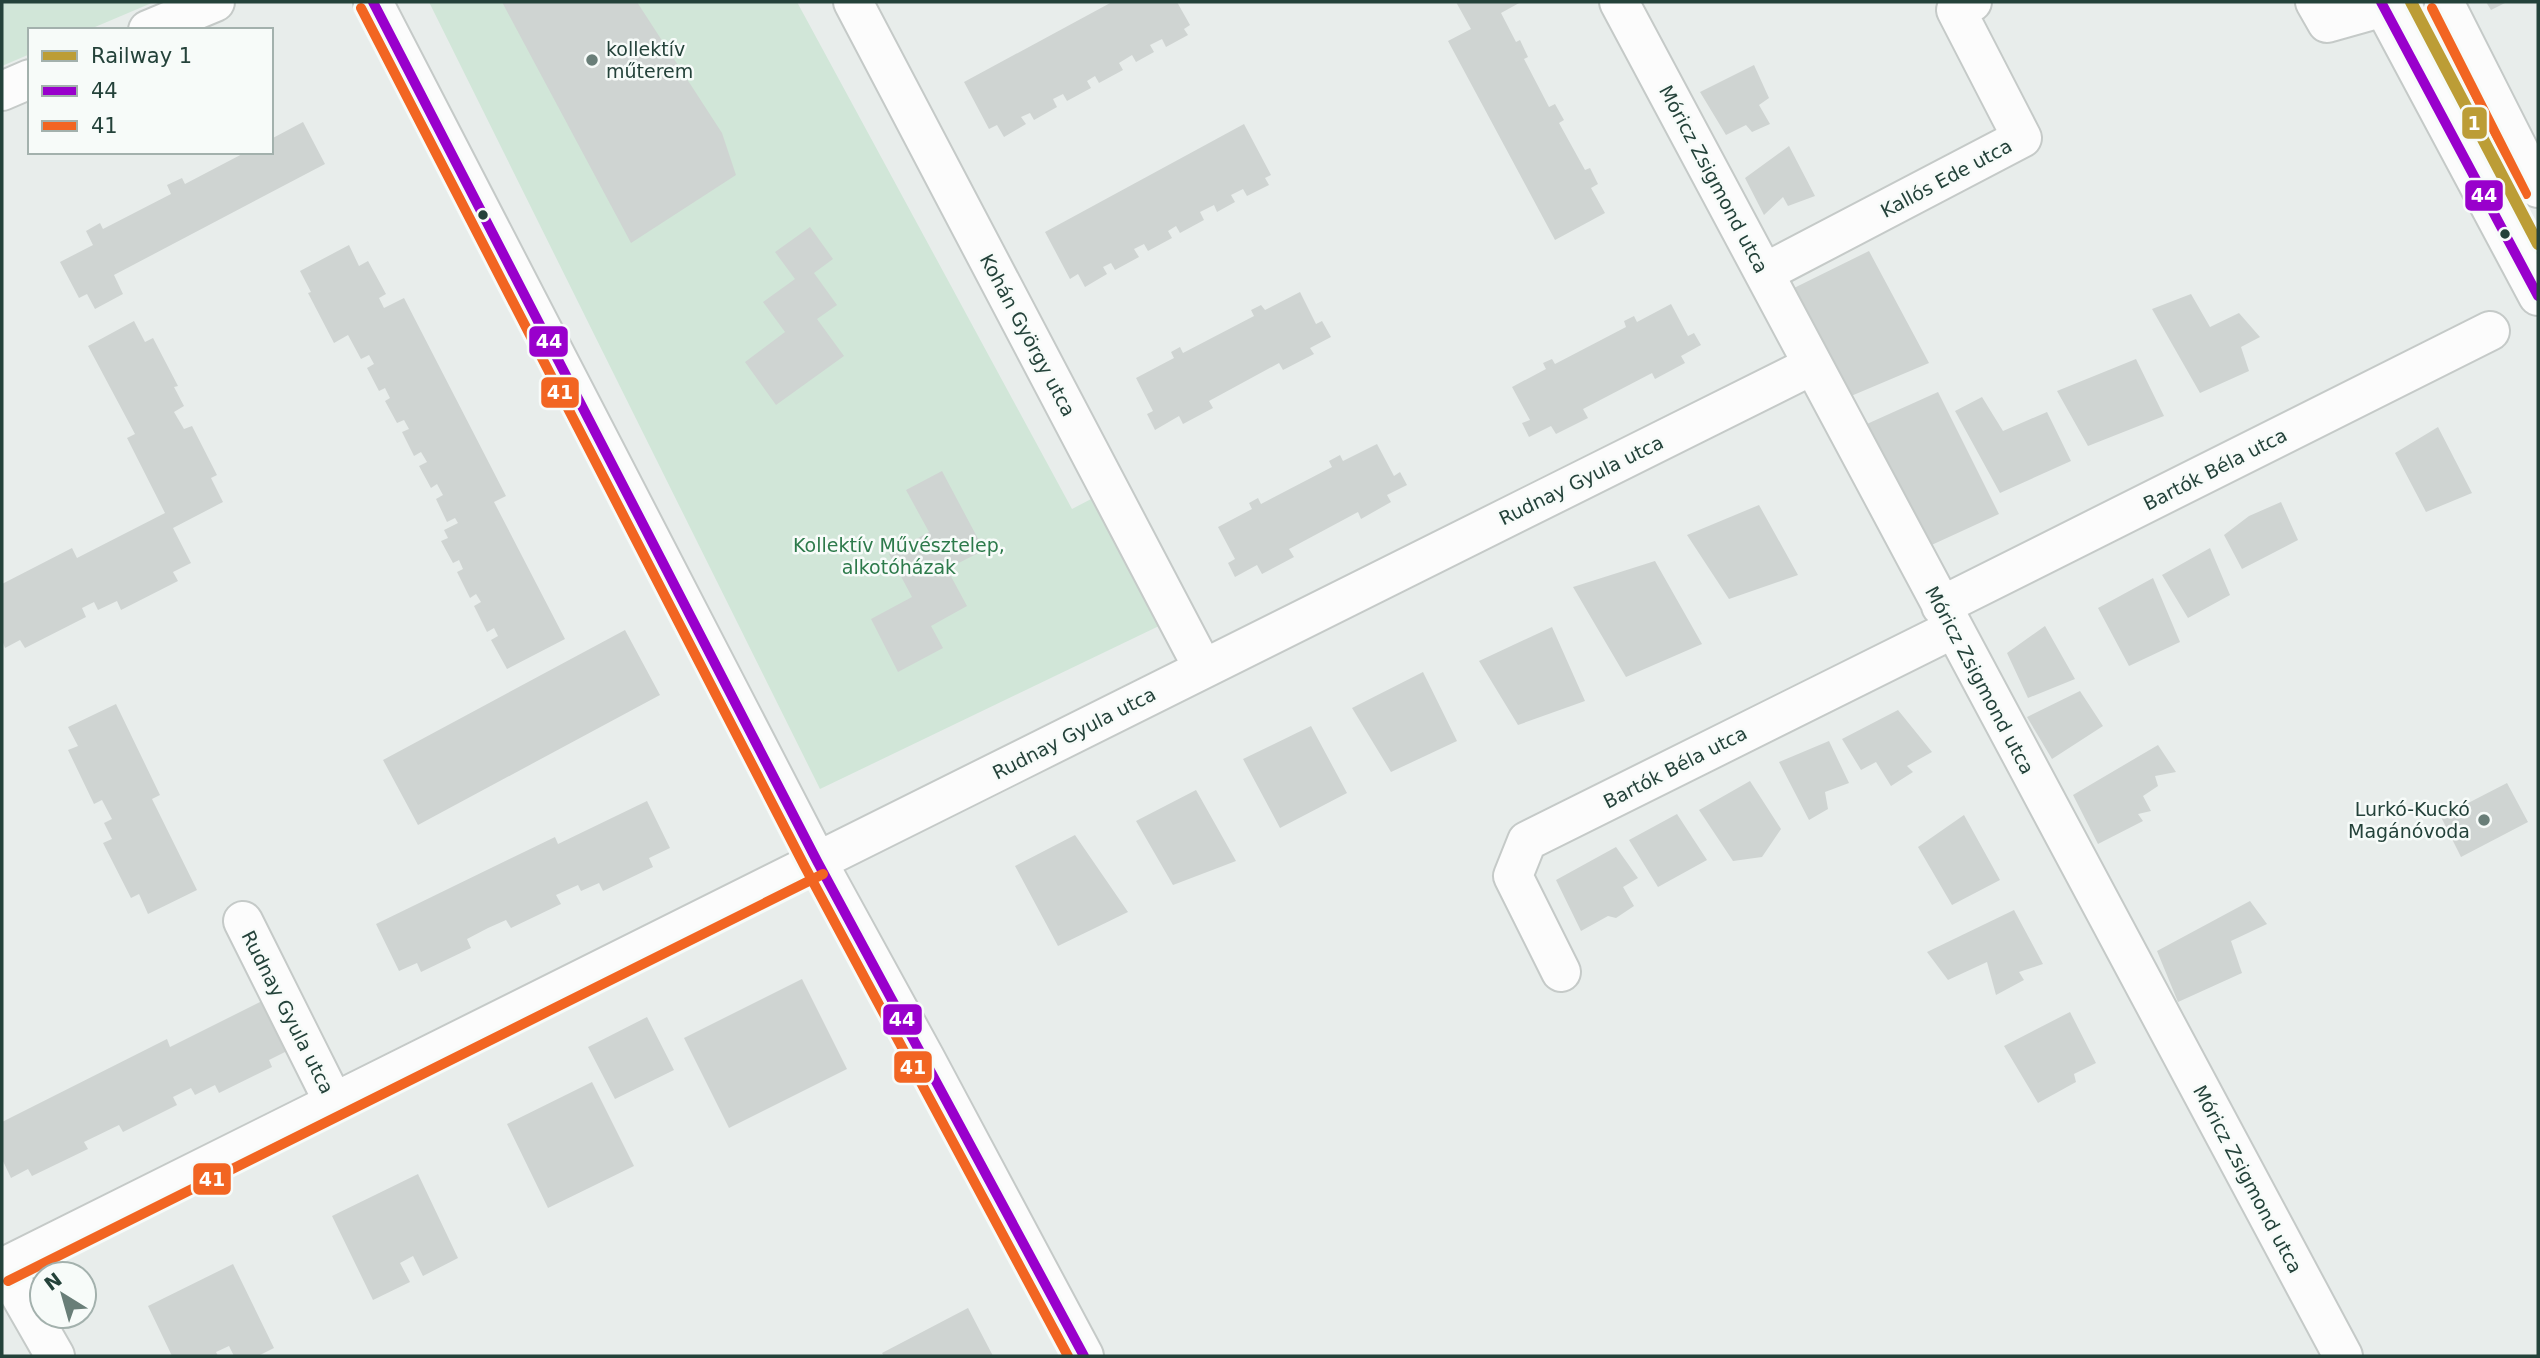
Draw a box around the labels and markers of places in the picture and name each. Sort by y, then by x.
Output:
place label: kollektív műterem [606,38,693,82]
marker: kollektív műterem [584,52,600,68]
unlabelled marker [476,208,490,222]
unlabelled marker [2498,227,2512,241]
place label: Lurkó-Kuckó Magánóvoda [2348,798,2470,842]
marker: Lurkó-Kuckó Magánóvoda [2476,812,2492,828]

